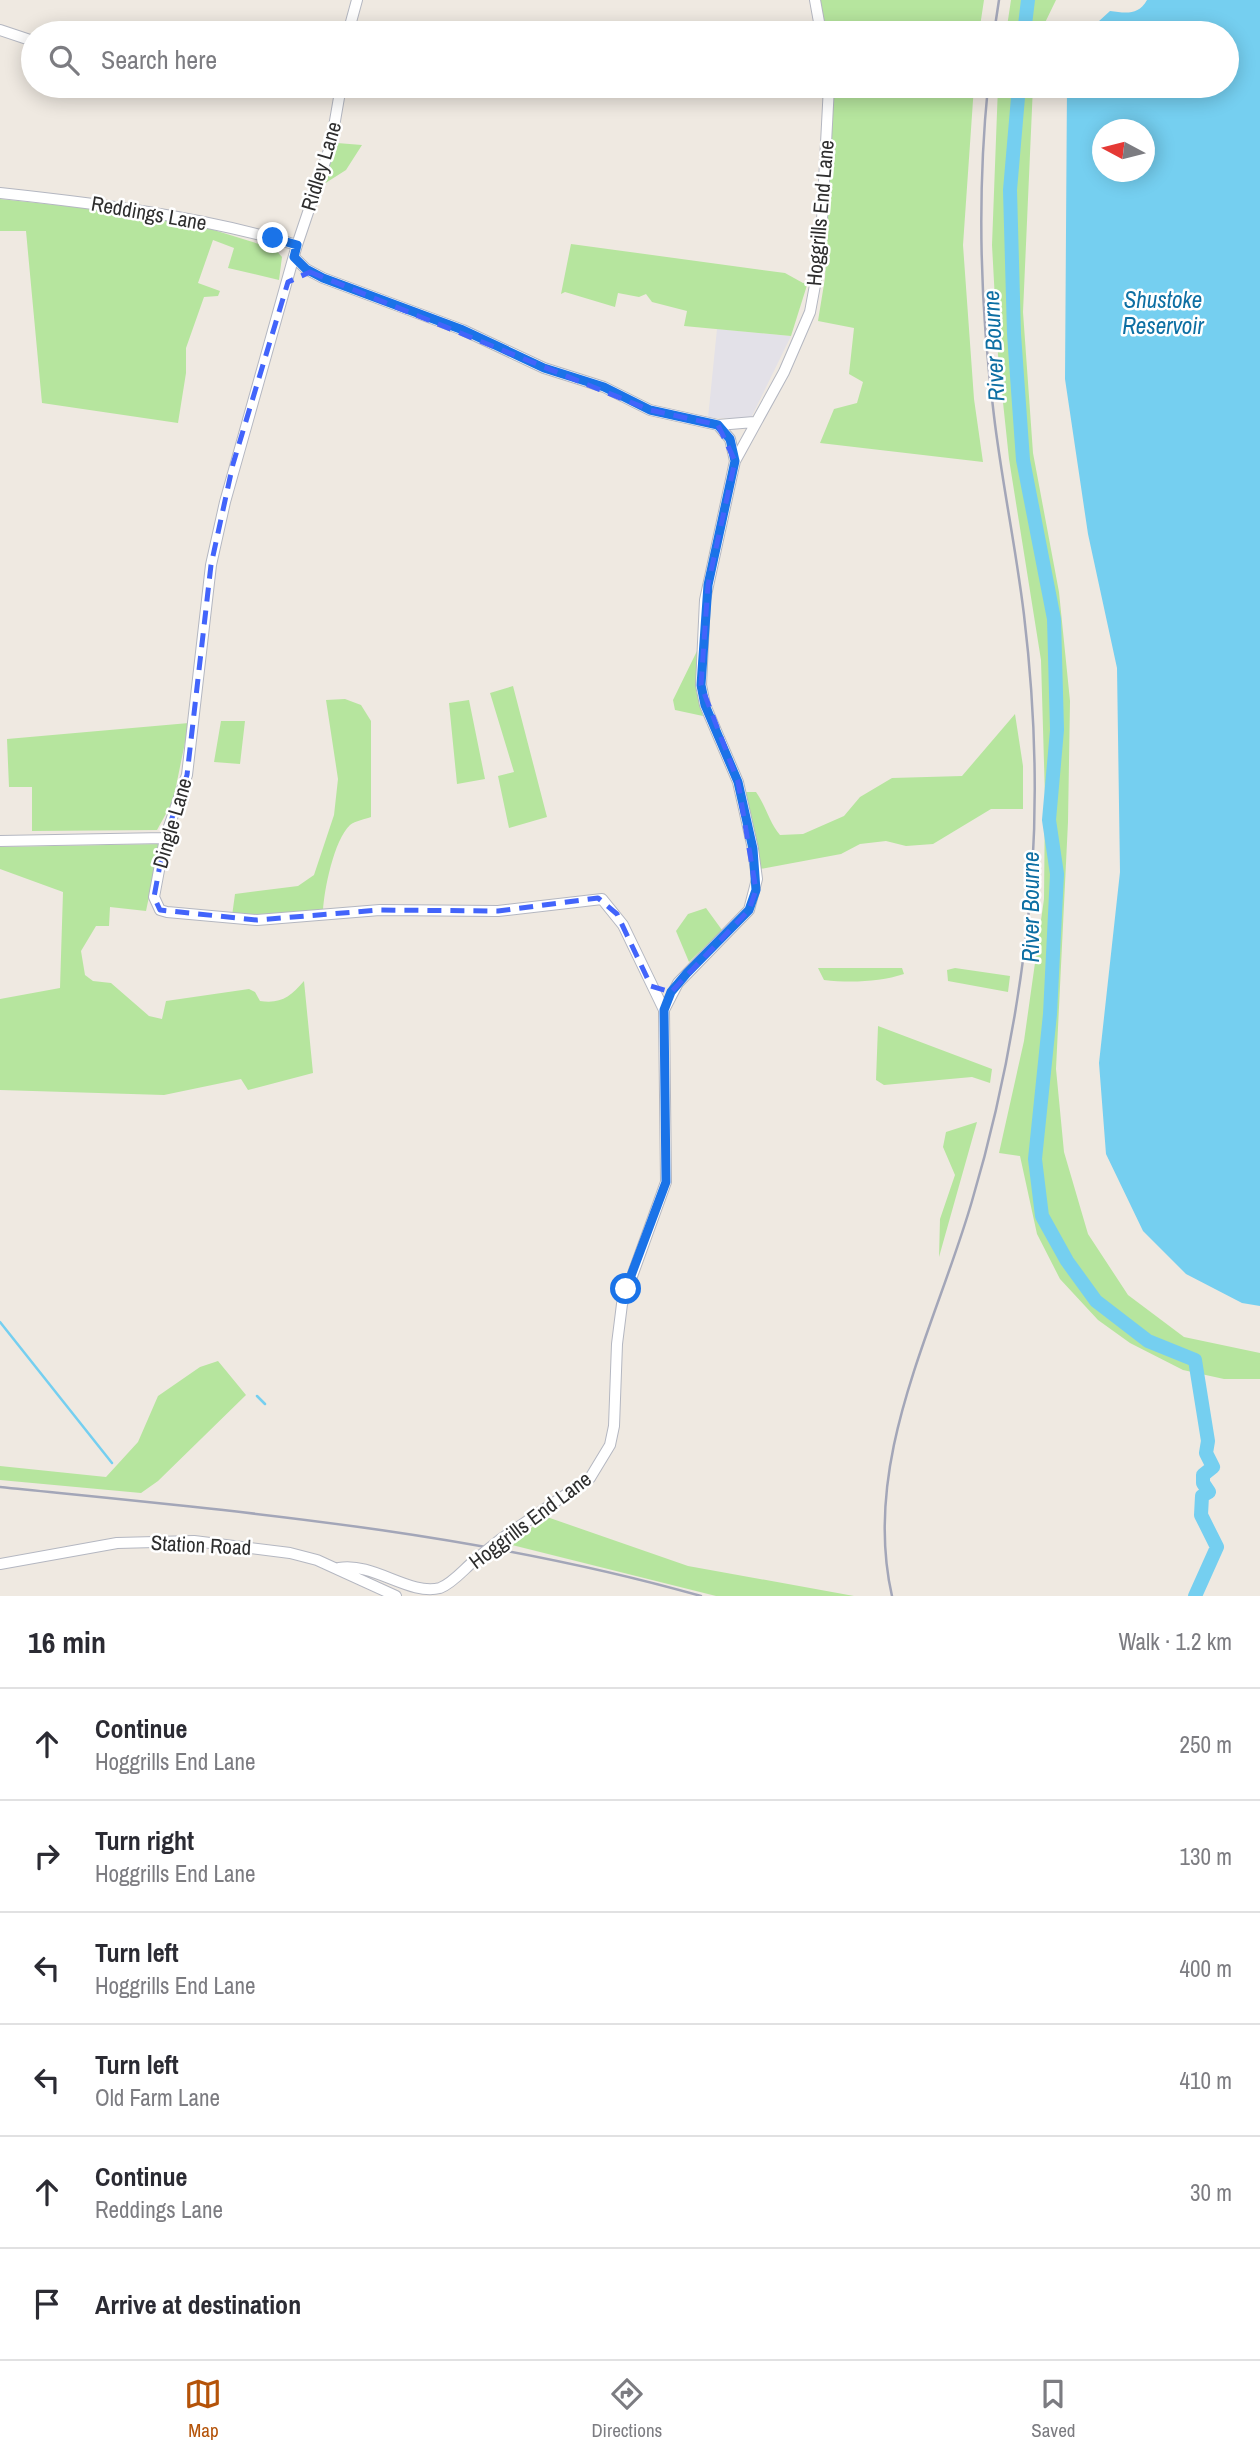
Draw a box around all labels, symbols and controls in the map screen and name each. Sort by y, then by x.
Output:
search box [21,21,1239,98]
icon: search [45,41,83,79]
text: Search here [101,42,217,77]
street label: Ridley Lane [294,118,348,214]
north arrow [1092,119,1155,182]
street label: Hoggrills End Lane [799,139,841,287]
street label: Reddings Lane [89,189,209,237]
route end [257,222,288,253]
water label: Shustoke Reservoir [1122,284,1205,341]
water label: River Bourne [975,290,1011,402]
street label: Dingle Lane [145,774,199,872]
water label: River Bourne [1015,851,1046,963]
route start [610,1273,641,1304]
street label: Hoggrills End Lane [463,1464,597,1576]
street label: Station Road [150,1528,252,1562]
text: 16 min [28,1622,106,1662]
text: Walk · 1.2 km [1118,1626,1232,1657]
text: Continue [95,1711,187,1746]
icon: ahead [28,1725,66,1763]
text: 250 m [1180,1729,1232,1760]
text: Hoggrills End Lane [95,1746,255,1777]
text: Turn right [95,1823,194,1858]
icon: right [28,1837,66,1875]
text: 130 m [1180,1841,1232,1872]
text: Hoggrills End Lane [95,1858,255,1889]
text: Turn left [95,1935,179,1970]
icon: left [28,1949,66,1987]
text: 400 m [1180,1953,1232,1984]
text: Hoggrills End Lane [95,1970,255,2001]
text: Turn left [95,2047,179,2082]
icon: left [28,2061,66,2099]
text: 410 m [1180,2065,1232,2096]
text: Old Farm Lane [95,2082,220,2113]
text: Continue [95,2159,187,2194]
icon: ahead [28,2173,66,2211]
text: 30 m [1190,2177,1232,2208]
text: Reddings Lane [95,2194,223,2225]
icon: arrive [28,2285,66,2323]
text: Arrive at destination [95,2287,301,2322]
tab: Map [184,2375,222,2443]
tab: Directions [591,2375,662,2443]
tab: Saved [1031,2375,1076,2443]

